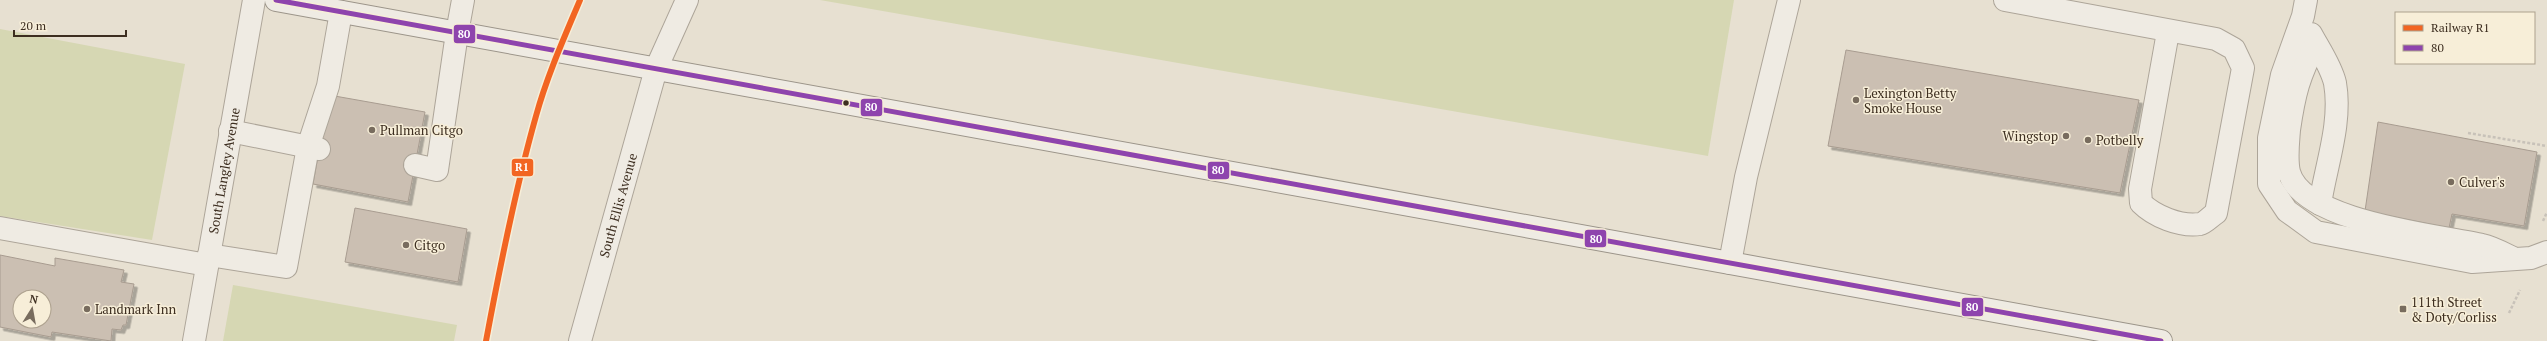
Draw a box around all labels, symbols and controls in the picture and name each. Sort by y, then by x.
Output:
scale bar [14,12,126,38]
legend [2395,12,2535,64]
text: 20 m [20,18,47,33]
text: Railway R1 [2431,20,2490,35]
line badge: 80 [453,24,476,44]
text: 80 [458,27,470,41]
text: 80 [2431,40,2444,55]
place label: Lexington Betty Smoke House [1864,84,1957,117]
marker: Lexington Betty Smoke House [1851,95,1861,105]
unlabelled marker [841,98,851,108]
line badge: 80 [860,98,883,117]
text: 80 [865,100,877,114]
street label: South Langley Avenue [204,106,244,235]
place label: Pullman Citgo [380,121,463,139]
marker: Pullman Citgo [367,125,377,135]
place label: Wingstop [2002,127,2058,145]
marker: Wingstop [2061,131,2071,141]
place label: Potbelly [2096,131,2144,149]
marker: Potbelly [2083,135,2093,145]
street label: South Ellis Avenue [595,151,641,260]
line badge: R1 [511,158,534,177]
text: R1 [515,160,529,174]
line badge: 80 [1207,161,1230,180]
text: 80 [1212,163,1224,177]
place label: Culver's [2459,173,2505,191]
marker: Culver's [2446,177,2456,187]
line badge: 80 [1584,229,1607,248]
text: 80 [1590,232,1602,246]
place label: Citgo [414,236,445,254]
marker: Citgo [401,240,411,250]
north arrow [12,289,52,329]
text: N [28,292,40,307]
place label: 111th Street & Doty/Corliss [2411,293,2497,326]
line badge: 80 [1961,297,1984,317]
place label: Landmark Inn [95,300,177,318]
text: 80 [1966,300,1978,314]
marker: Landmark Inn [82,304,92,314]
marker: 111th Street & Doty/Corliss [2398,304,2408,314]

